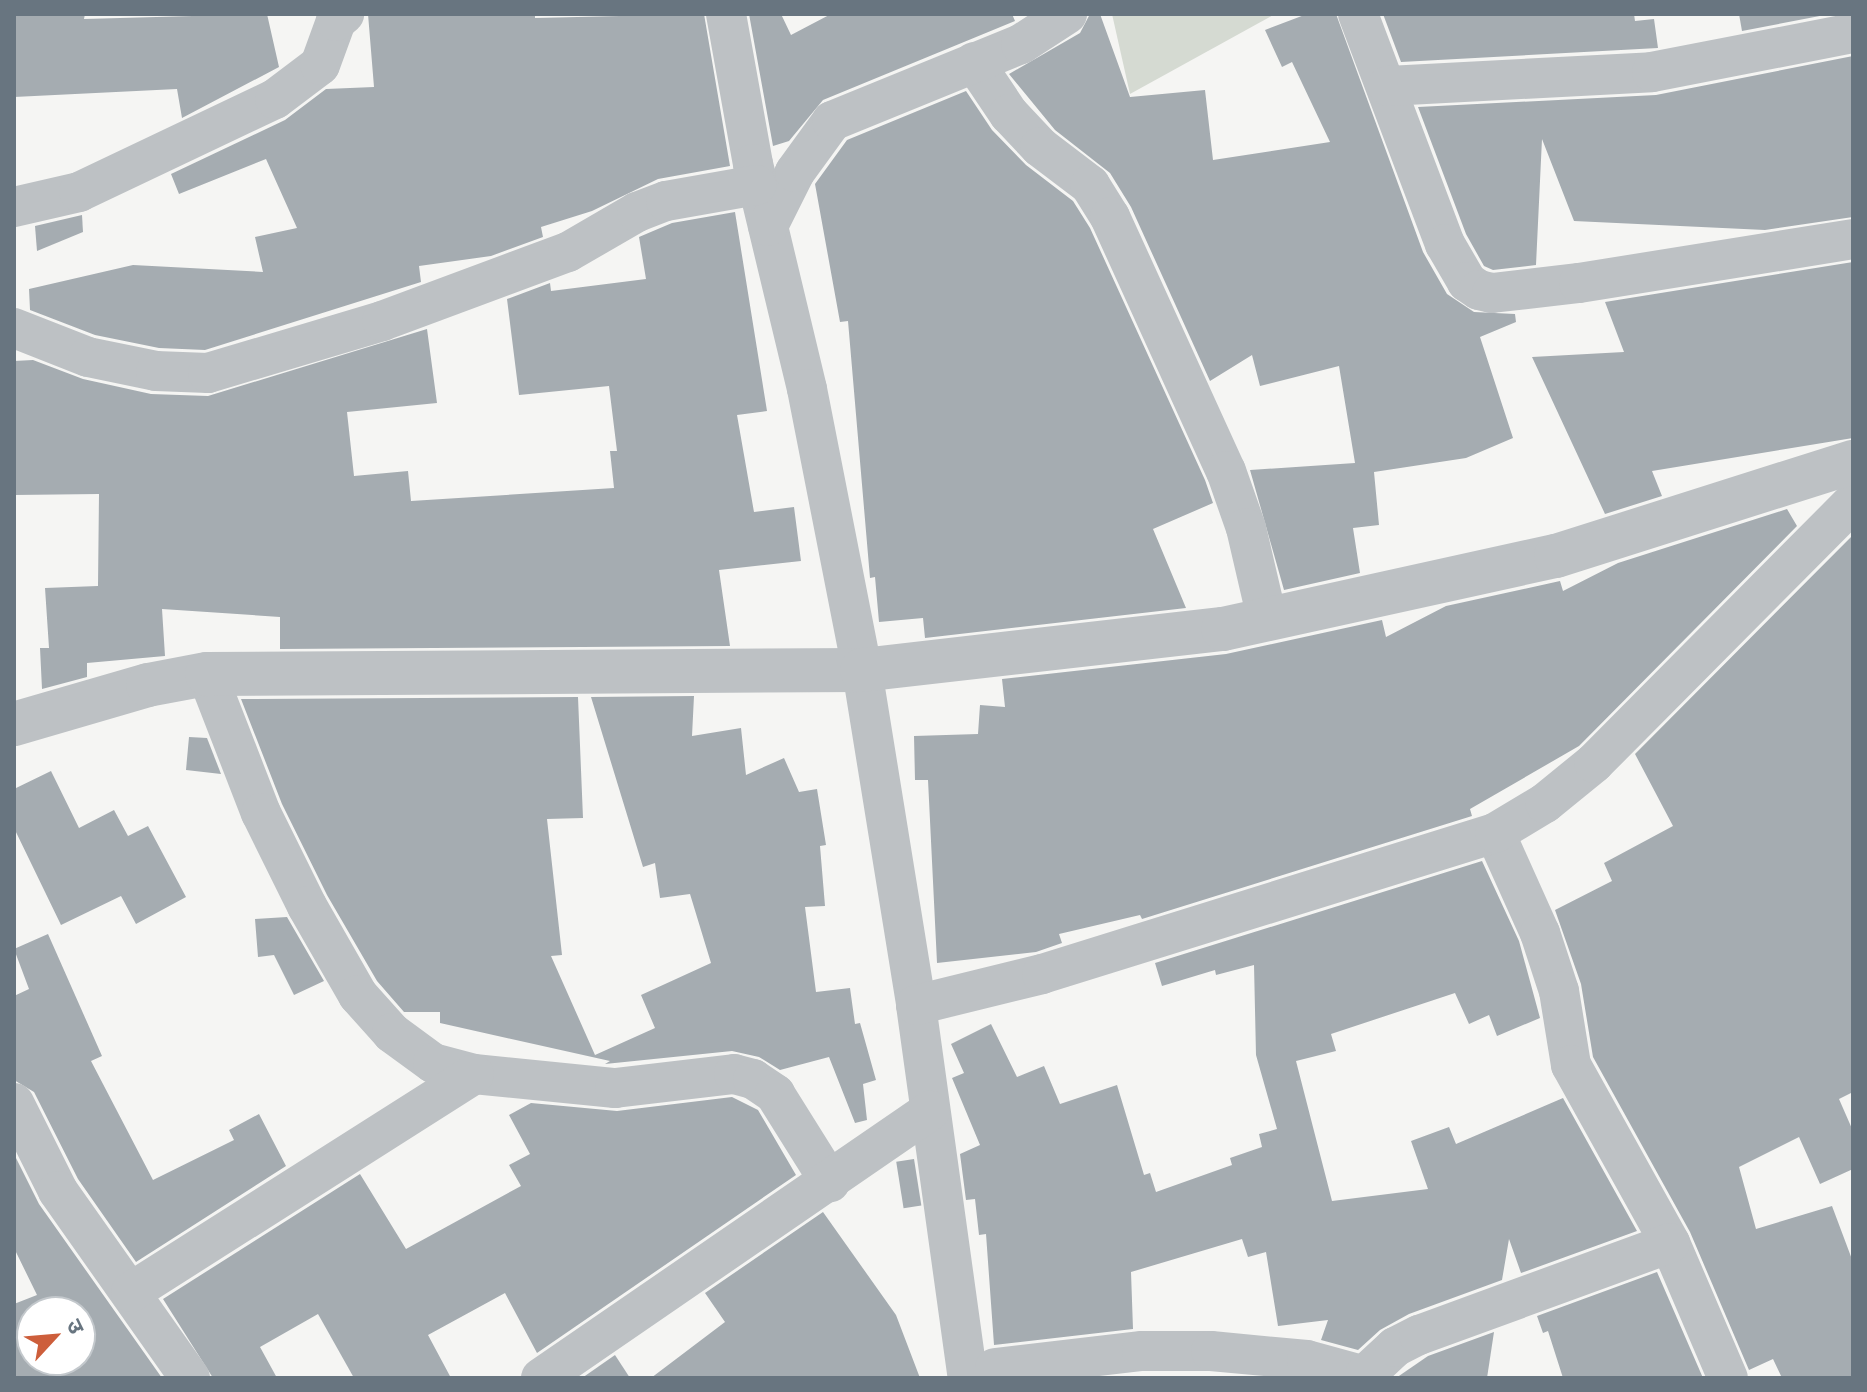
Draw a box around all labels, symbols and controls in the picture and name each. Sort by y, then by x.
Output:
north arrow [16,1296,96,1376]
text: उ [59,1314,92,1339]

